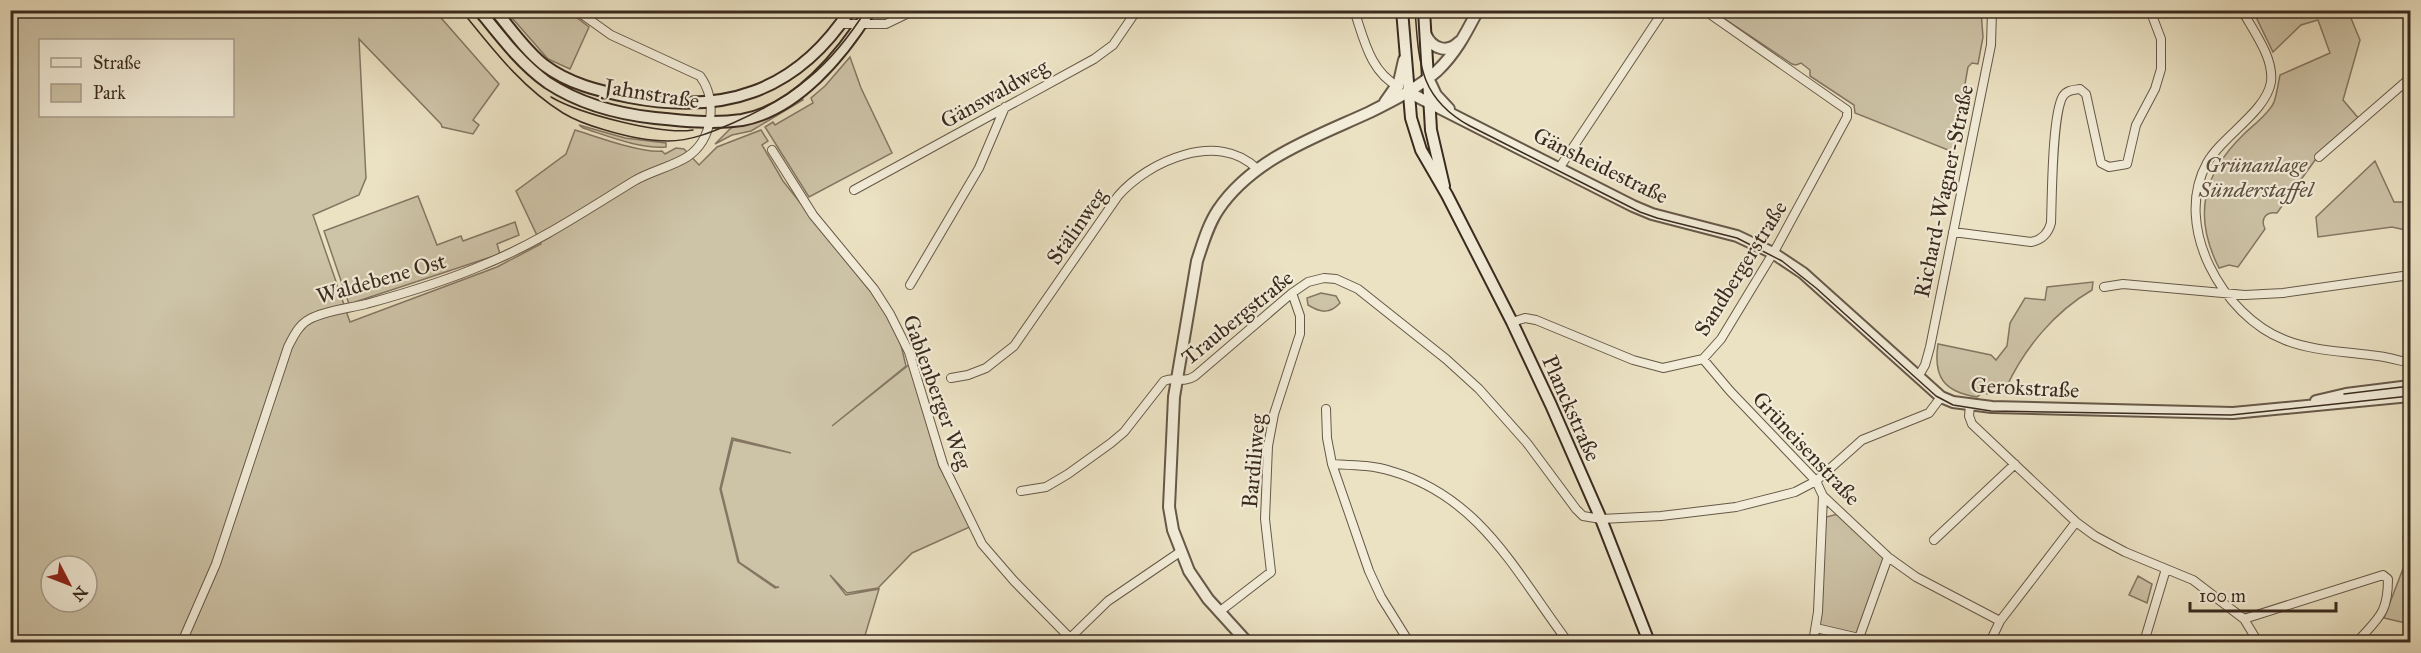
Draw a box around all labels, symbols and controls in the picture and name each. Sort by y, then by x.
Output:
legend [39,39,234,117]
text: Straße [93,52,141,74]
street label: Gänswaldweg [935,52,1054,134]
street label: Jahnstraße [601,72,701,114]
text: Park [93,82,126,104]
street label: Richard-Wagner-Straße [1908,82,1979,300]
street label: Gänsheidestraße [1529,121,1673,210]
park label: Grünanlage Sünderstaffel [2198,151,2315,205]
street label: Stälinweg [1040,182,1113,270]
street label: Sandbergerstraße [1688,196,1793,341]
street label: Waldebene Ost [313,247,449,310]
street label: Traubergstraße [1176,264,1299,371]
street label: Gablenberger Weg [897,311,978,474]
street label: Planckstraße [1536,351,1607,465]
street label: Gerokstraße [1970,371,2080,404]
street label: Grüneisenstraße [1747,386,1866,511]
street label: Bardiliweg [1236,412,1271,509]
north arrow [39,554,99,614]
scale bar [2190,575,2336,613]
text: N [68,582,91,605]
text: 100 m [2199,585,2246,607]

